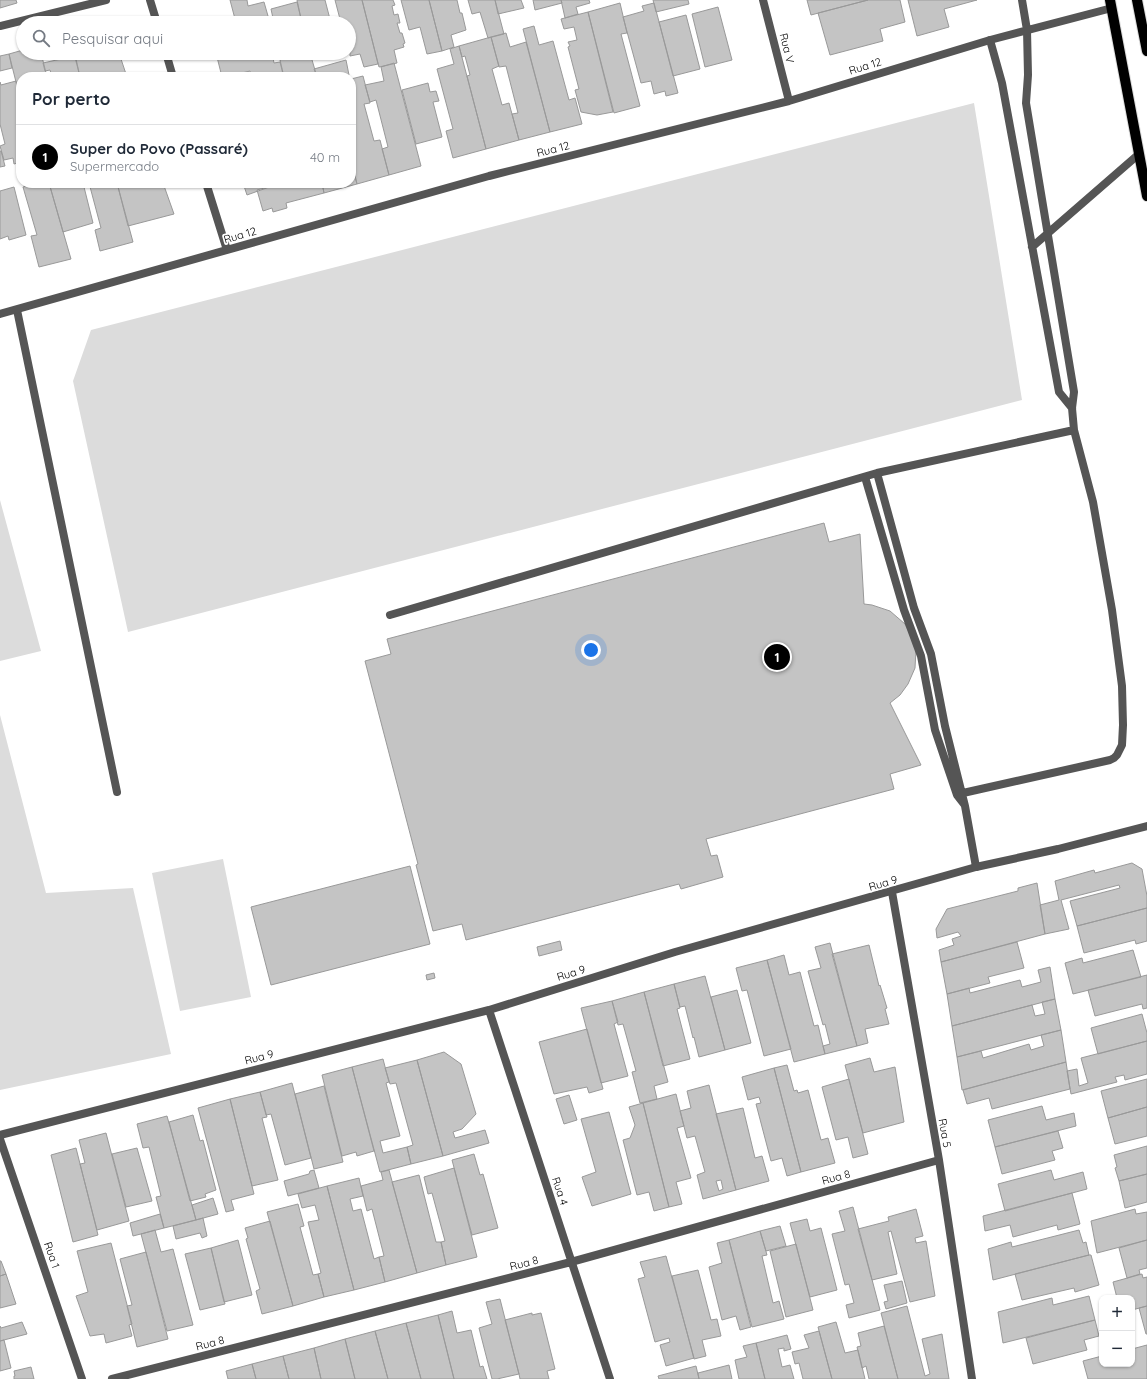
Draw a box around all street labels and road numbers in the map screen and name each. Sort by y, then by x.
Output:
street label: Rua V [777,32,797,64]
street label: Rua 12 [847,54,883,78]
street label: Rua 12 [535,138,571,160]
street label: Rua 12 [222,224,258,246]
street label: Rua 9 [867,872,899,894]
street label: Rua 9 [555,962,587,984]
street label: Rua 9 [243,1047,275,1067]
street label: Rua 5 [936,1117,954,1149]
street label: Rua 8 [820,1166,852,1188]
street label: Rua 4 [549,1175,571,1207]
street label: Rua 1 [41,1240,63,1270]
street label: Rua 8 [508,1253,540,1273]
street label: Rua 8 [194,1333,226,1353]

